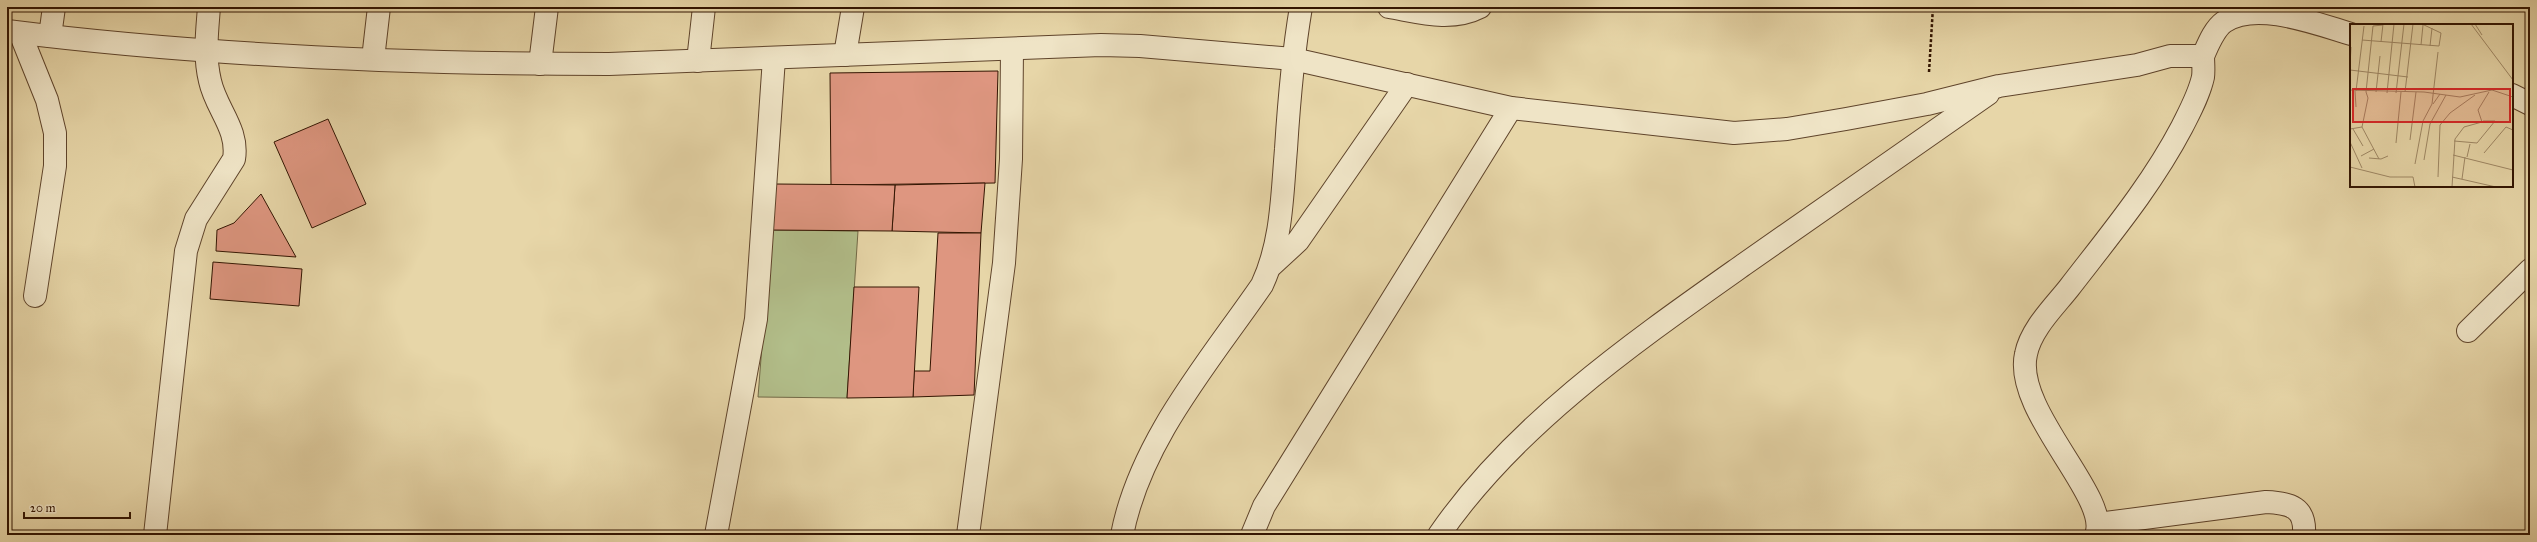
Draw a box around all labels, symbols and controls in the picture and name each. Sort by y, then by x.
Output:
inset map [2350,24,2513,187]
scale bar [24,494,130,520]
text: 20 m [30,501,56,515]

